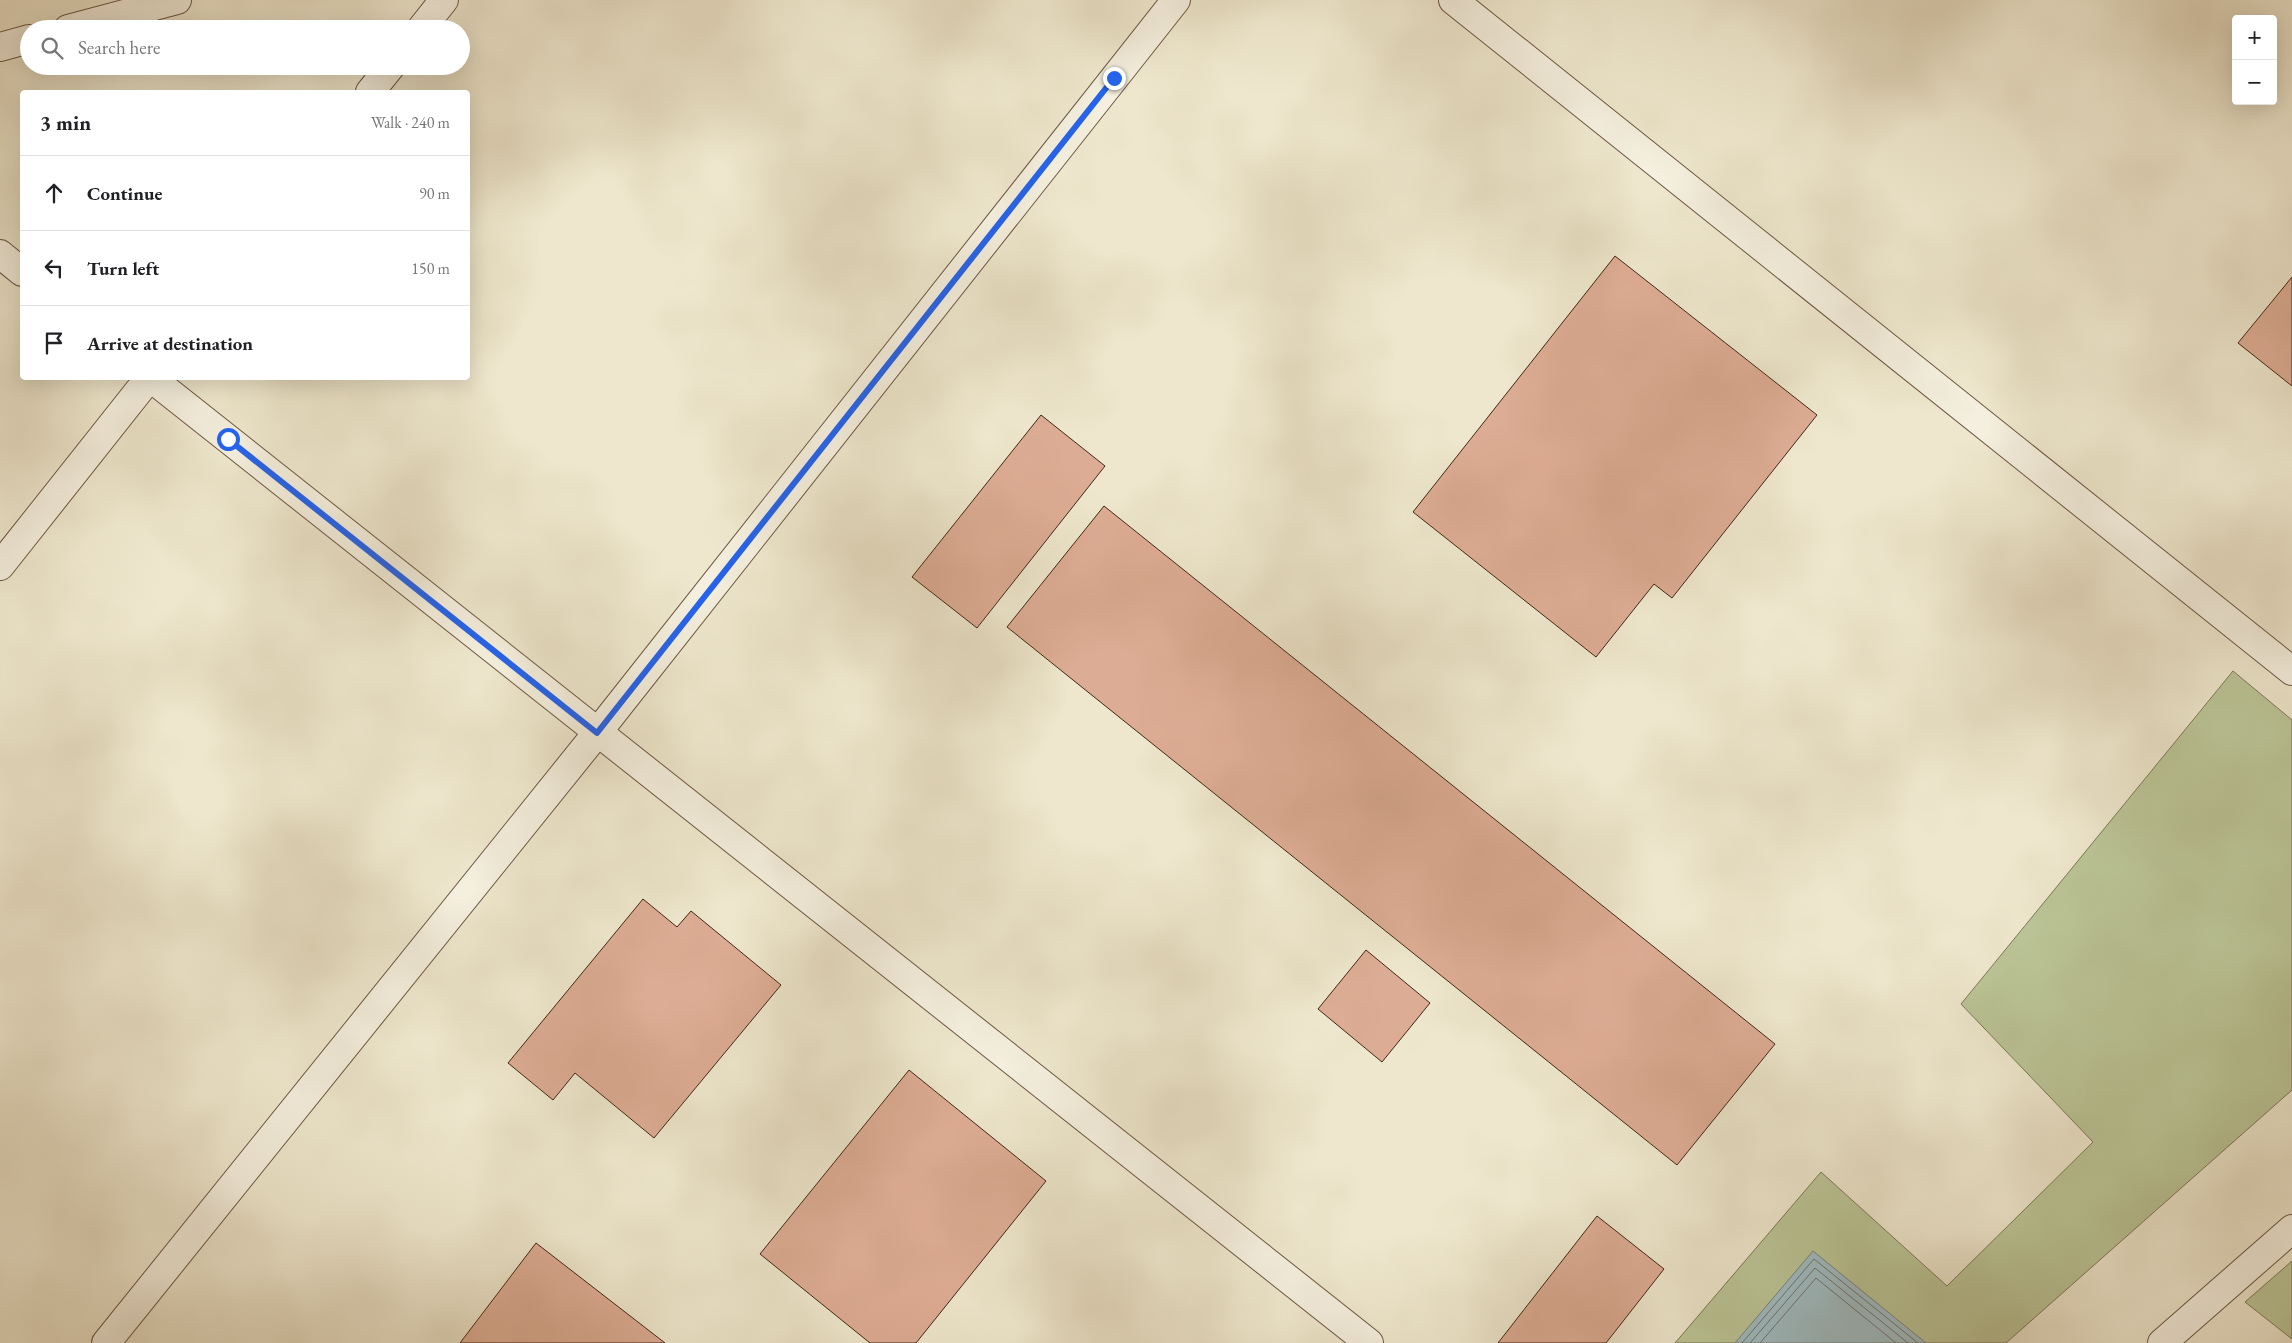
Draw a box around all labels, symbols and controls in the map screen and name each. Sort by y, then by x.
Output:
map controls [2232,15,2277,105]
button: + [2232,15,2277,60]
search box [20,20,470,75]
icon: search [38,34,66,62]
text: Search here [78,35,160,60]
button: − [2232,60,2277,105]
route end [1103,67,1126,90]
text: 3 min [40,109,91,136]
text: Walk · 240 m [371,112,450,133]
icon: ahead [40,179,68,207]
text: Continue [87,181,162,206]
text: 90 m [419,183,450,204]
icon: left [40,254,68,282]
text: Turn left [87,256,159,281]
text: 150 m [411,258,450,279]
icon: arrive [40,329,68,357]
text: Arrive at destination [87,331,253,356]
route start [217,428,240,451]

